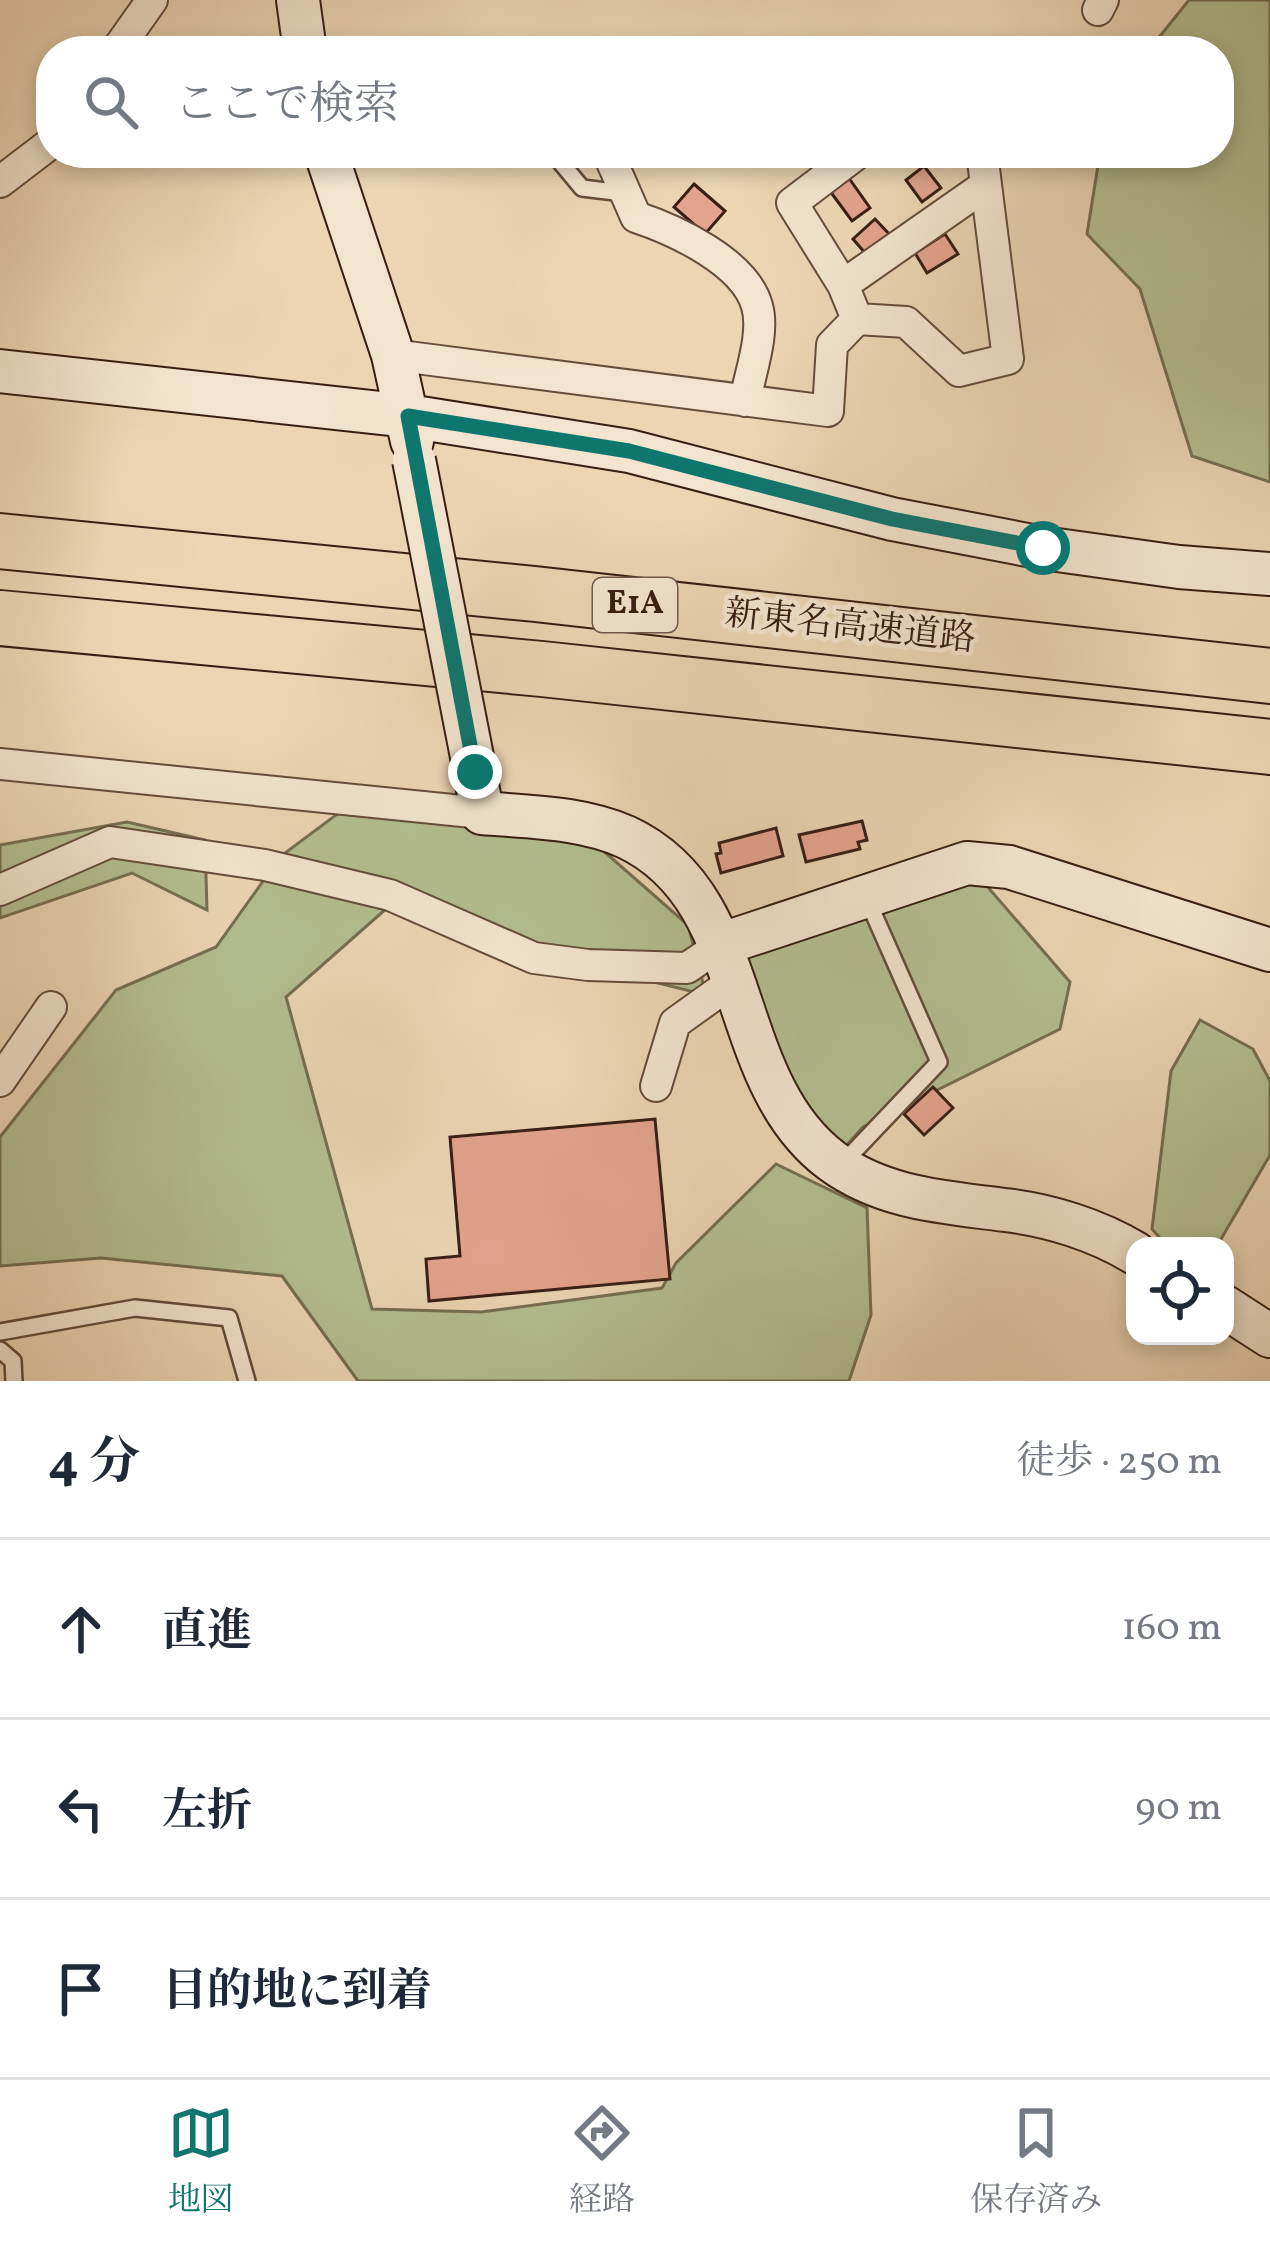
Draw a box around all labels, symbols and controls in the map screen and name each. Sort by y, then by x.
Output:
search box [36,36,1234,168]
icon: search [78,69,144,135]
text: ここで検索 [174,75,399,138]
route start [1016,521,1070,575]
road number: E1A [593,578,677,632]
street label: 新東名高速道路 [722,590,978,666]
route end [448,745,502,799]
map controls [1126,1237,1234,1345]
button: locate [1126,1237,1234,1345]
text: 4 分 [48,1429,140,1500]
text: 徒歩 · 250 m [1016,1436,1222,1490]
icon: ahead [48,1596,114,1662]
text: 直進 [162,1602,252,1665]
text: 160 m [1121,1602,1222,1656]
icon: left [48,1776,114,1842]
text: 左折 [162,1782,252,1845]
text: 90 m [1135,1782,1222,1836]
icon: arrive [48,1956,114,2022]
text: 目的地に到着 [162,1962,432,2025]
tab: 地図 [168,2100,234,2225]
tab: 経路 [569,2100,635,2225]
tab: 保存済み [970,2100,1102,2225]

